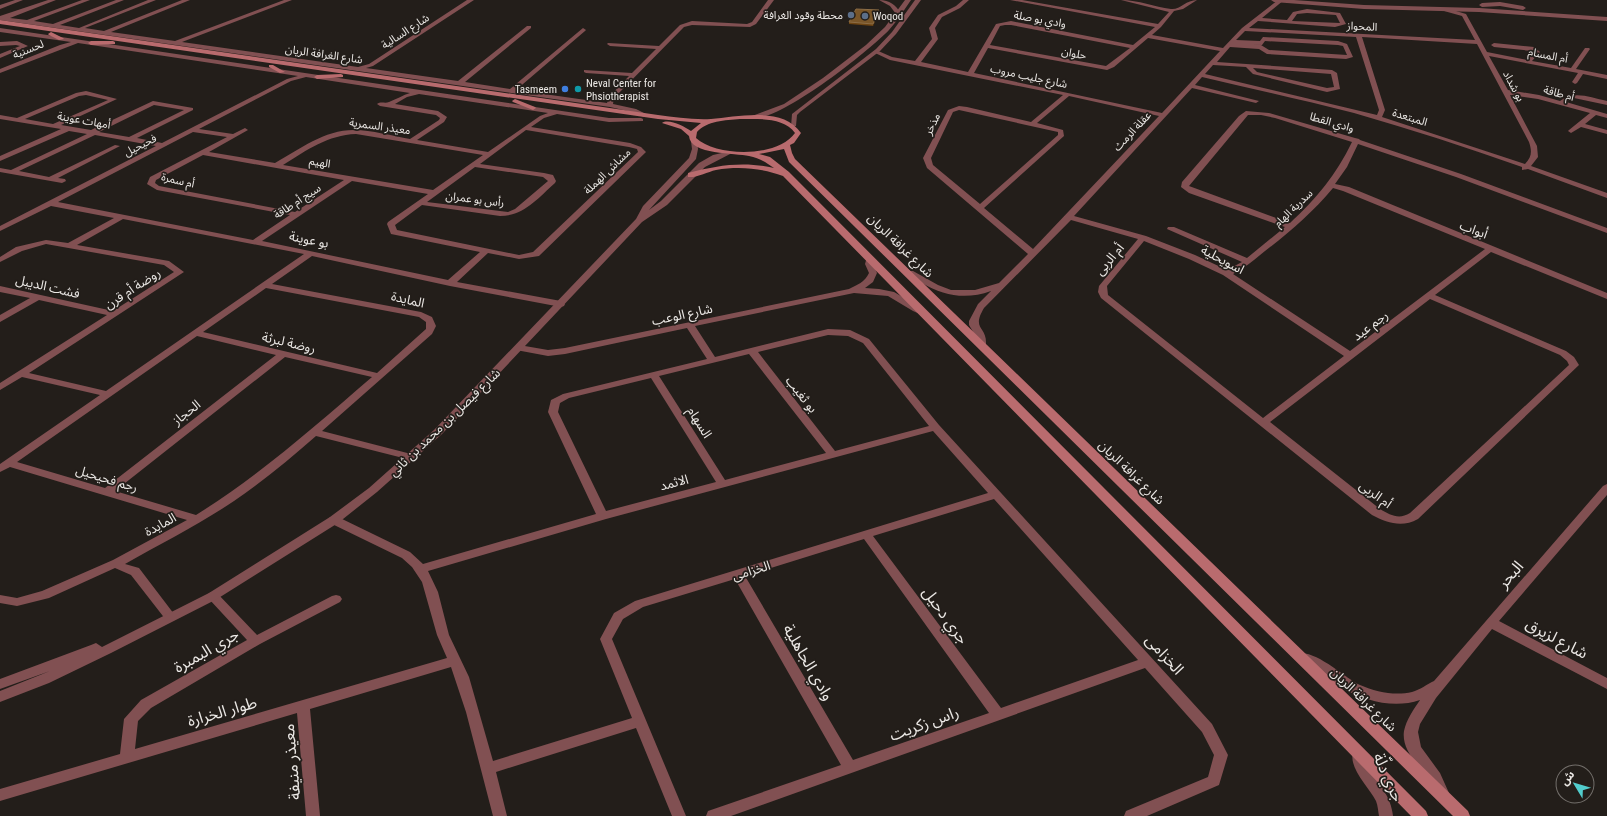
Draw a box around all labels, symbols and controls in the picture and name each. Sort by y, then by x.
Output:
street label: وادي بو صلة [1012,8,1067,33]
place label: محطة وقود الغرافة [764,9,843,22]
marker: محطة وقود الغرافة [846,10,856,20]
place label: Woqod [873,10,903,23]
street label: شارع السالية [379,11,432,52]
marker: Woqod [860,11,870,21]
street label: المحواز [1345,19,1378,34]
street label: لحسنية [11,37,46,62]
street label: شارع الغرافة الريان [284,43,364,67]
street label: حلوان [1060,45,1088,62]
street label: أم المسام [1527,45,1569,67]
street label: شارع جليب مروب [989,62,1069,92]
street label: بو شداد [1500,69,1527,104]
place label: Neval Center for Phsiotherapist [586,77,657,103]
place label: Tasmeem [515,83,557,96]
street label: أم طاقة [1542,83,1576,105]
marker: Tasmeem [560,84,570,94]
marker: Neval Center for Phsiotherapist [573,84,583,94]
street label: المبتعدة [1391,106,1429,129]
street label: أمهات عوينة [56,109,112,132]
street label: عقلة الرمث [1111,109,1154,154]
street label: وادي القطا [1307,110,1356,137]
street label: مذخر [921,111,943,138]
street label: معيذر السمرية [348,116,412,137]
street label: فحيحيل [122,132,159,159]
street label: مشاش الهملة [581,146,634,197]
street label: الهيم [308,154,331,173]
street label: أم سمرة [160,170,196,192]
street label: سيج أم طاقة [271,181,324,222]
street label: سدرية الهام [1271,186,1316,231]
street label: رأس بو عمران [445,189,505,210]
street label: شارع غرافة الريان [863,210,937,283]
street label: أبواب [1458,217,1490,242]
street label: بو عوينة [288,228,330,251]
street label: أم الربى [1091,240,1128,279]
street label: اسويحلية [1199,242,1247,277]
street label: روضة أم قرن [101,264,164,314]
street label: فشت الديبل [14,272,82,302]
street label: المايدة [390,288,426,311]
street label: شارع الوعب [650,301,714,331]
street label: رجم عيد [1350,307,1393,346]
street label: روضة لبرثة [261,329,317,356]
street label: شارع فيصل بن محمد بن ثاني [386,365,505,482]
street label: بو ثغيب [782,373,821,416]
street label: الحجاز [168,397,203,429]
street label: السهام [682,404,715,442]
street label: شارع غرافة الريان [1094,437,1168,510]
street label: رجم فحيحيل [73,462,140,498]
street label: الاثمد [658,471,690,493]
street label: أم الربى [1355,477,1395,513]
street label: المايدة [142,510,179,539]
street label: البحر [1493,557,1527,593]
street label: الخزامى [730,558,772,584]
street label: جري دحيل [916,583,973,649]
street label: شارع لزيرق [1521,614,1591,665]
street label: وادي الجاهلية [777,621,838,705]
street label: جري البمبرة [170,624,244,679]
street label: الخزامى [1141,630,1188,679]
street label: شارع غرافة الريان [1326,664,1400,737]
street label: طوار الخرارة [185,692,259,730]
street label: راس زكريت [887,702,961,745]
street label: معيذر منيفة [279,723,304,801]
street label: جري دلّة [1367,749,1410,806]
north arrow [1555,764,1595,804]
text: ش [1558,768,1577,788]

